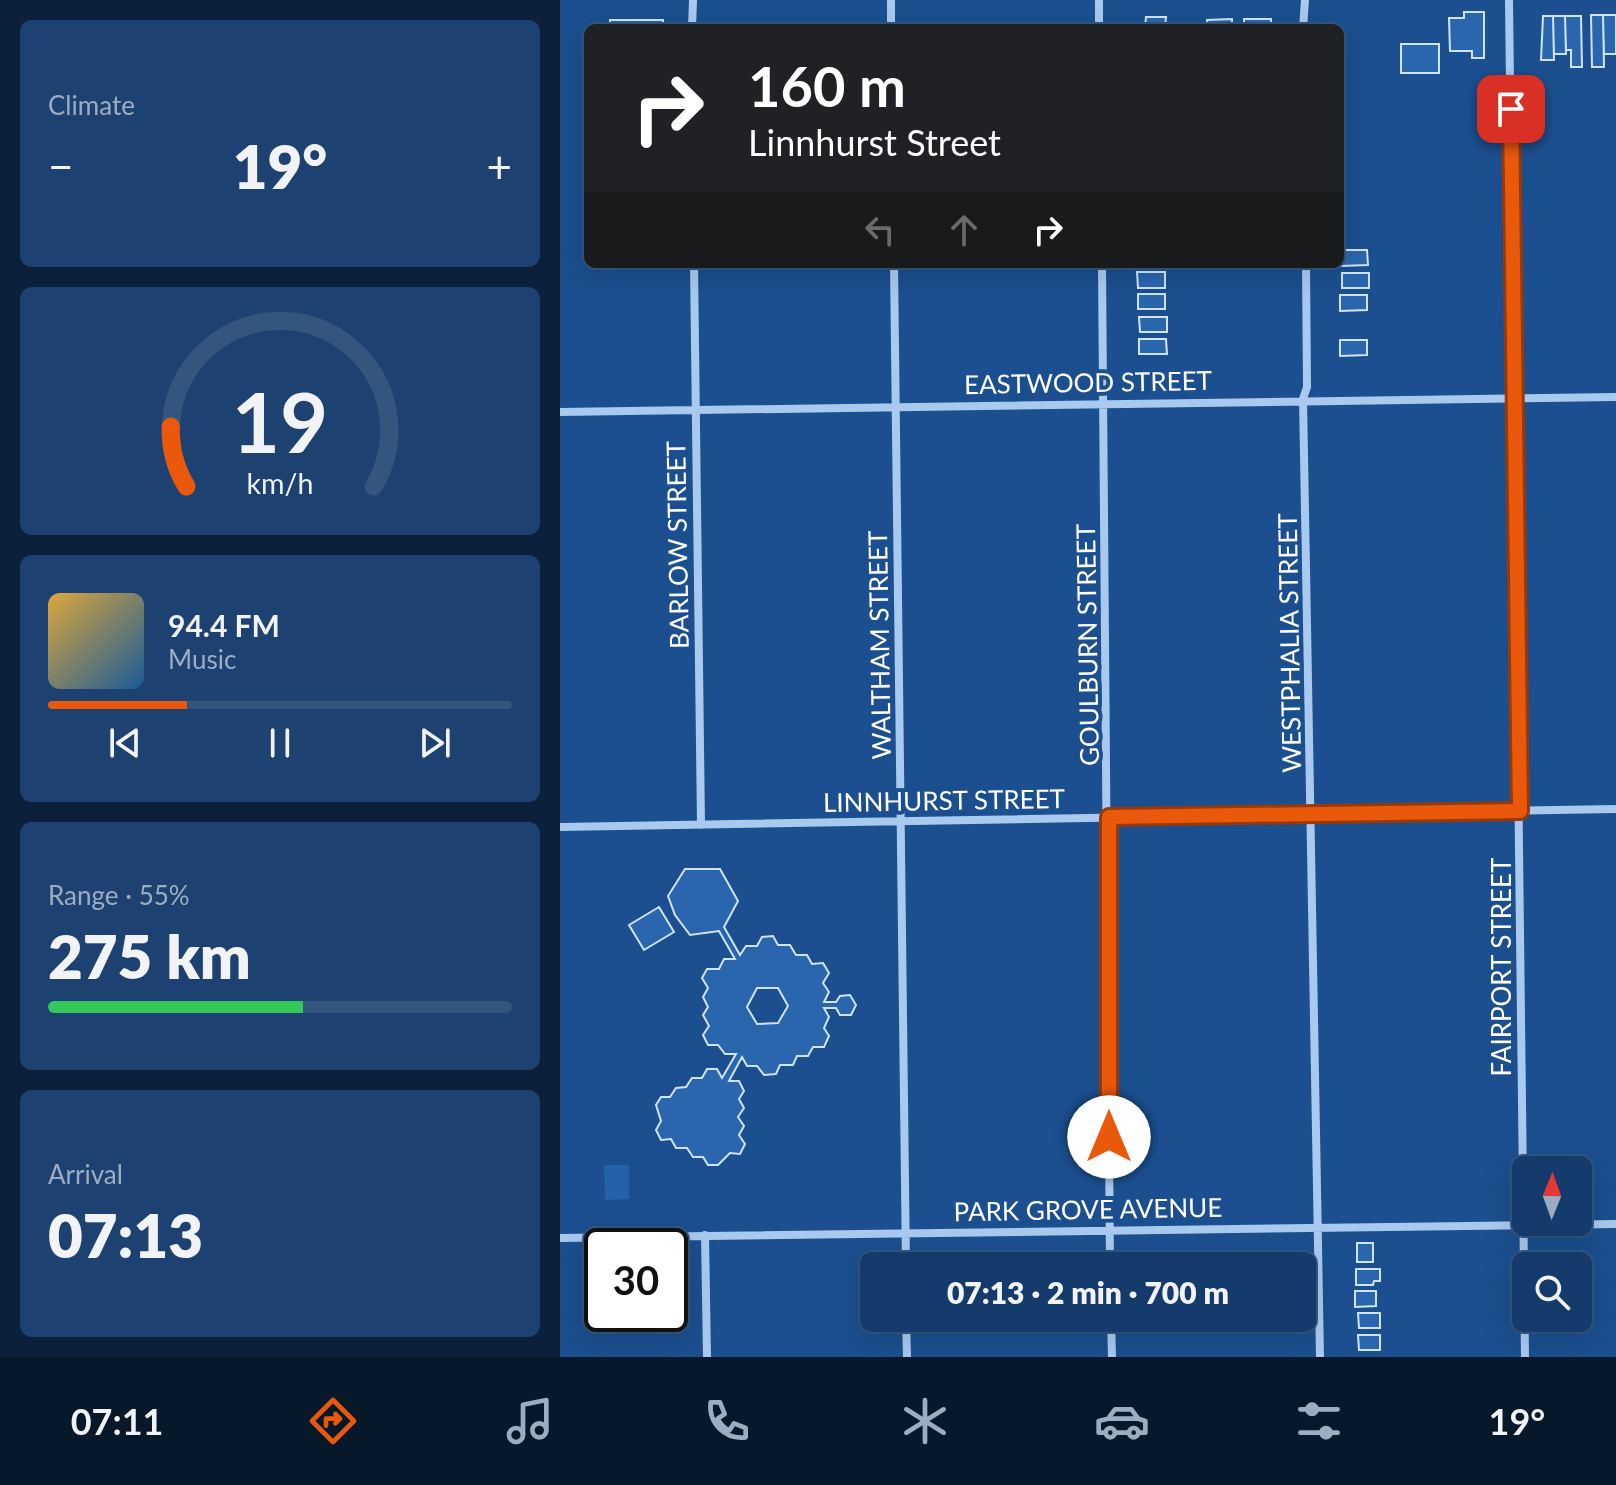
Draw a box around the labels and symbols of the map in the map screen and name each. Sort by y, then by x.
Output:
pin [1477,75,1545,143]
street label: EASTWOOD STREET [964,364,1212,400]
street label: BARLOW STREET [659,441,695,649]
street label: WESTPHALIA STREET [1271,513,1307,773]
street label: GOULBURN STREET [1069,524,1105,766]
street label: WALTHAM STREET [861,530,897,760]
street label: LINNHURST STREET [823,782,1065,818]
street label: FAIRPORT STREET [1485,858,1517,1076]
position arrow [1067,1095,1151,1179]
north arrow [1512,1156,1592,1236]
street label: PARK GROVE AVENUE [953,1191,1223,1227]
speed limit sign: 30 [584,1228,688,1332]

